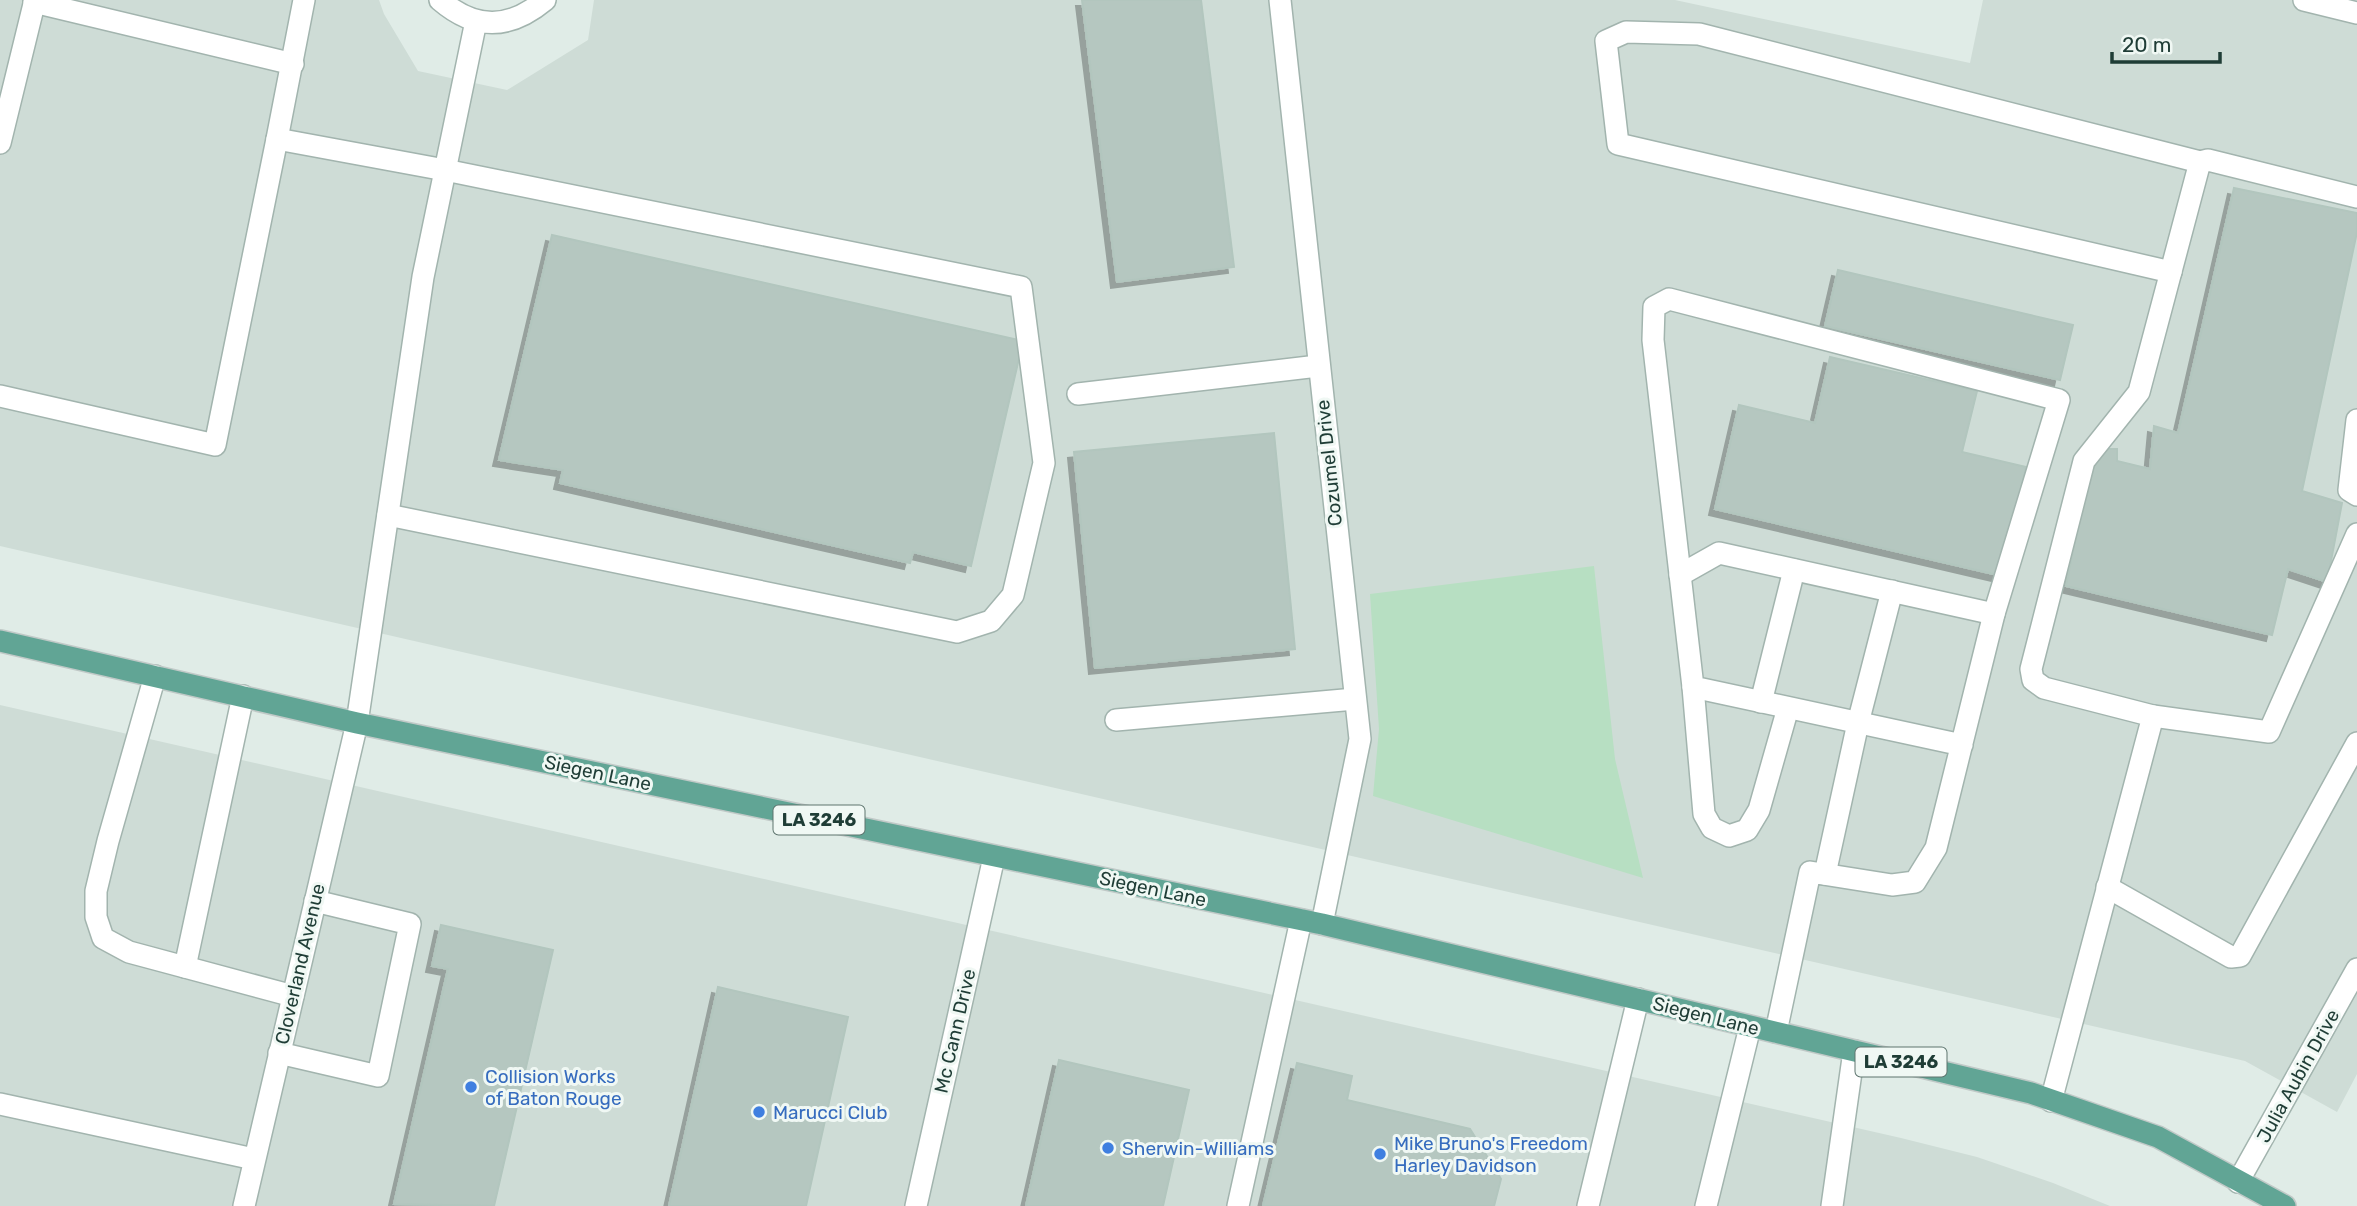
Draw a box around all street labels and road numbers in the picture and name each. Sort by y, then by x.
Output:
street label: Cozumel Drive [1311,399,1347,527]
street label: Siegen Lane [543,750,653,796]
road number: LA 3246 [774,806,864,834]
street label: Siegen Lane [1098,866,1208,912]
street label: Cloverland Avenue [270,881,330,1047]
street label: Mc Cann Drive [930,967,980,1095]
street label: Siegen Lane [1651,992,1761,1040]
street label: Julia Aubin Drive [2252,1005,2344,1147]
road number: LA 3246 [1856,1048,1946,1077]

